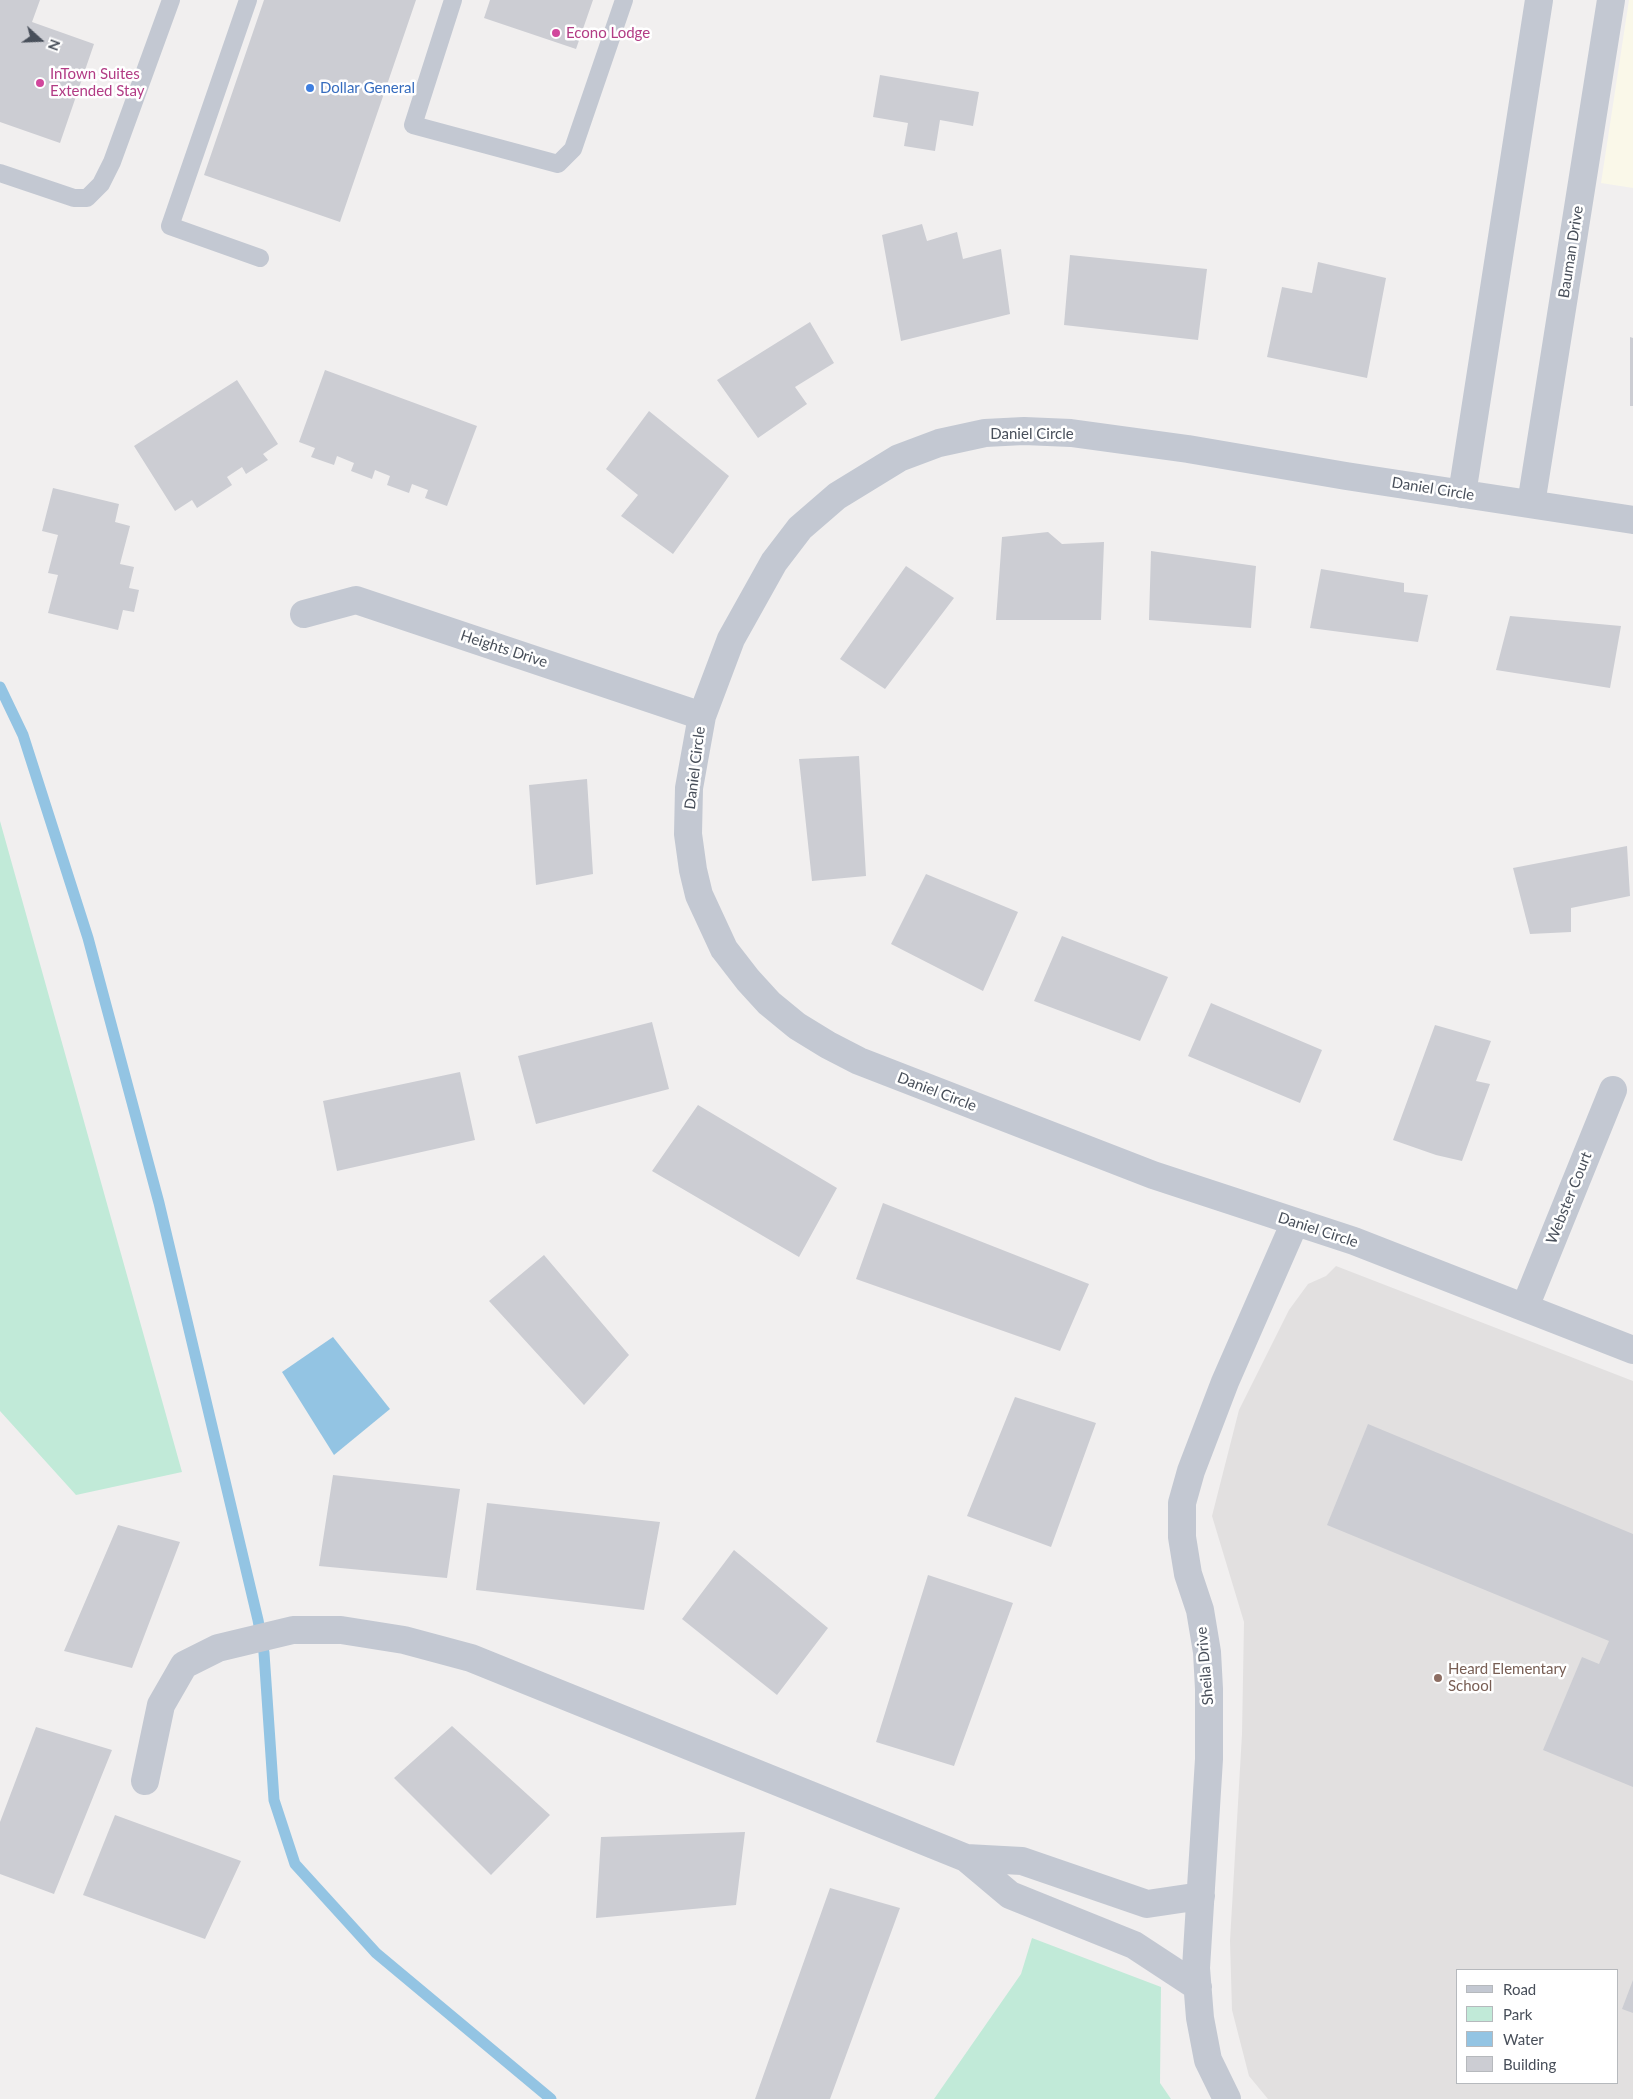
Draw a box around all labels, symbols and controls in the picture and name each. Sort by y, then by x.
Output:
north arrow [15,15,65,65]
place label: Econo Lodge [566,24,650,42]
marker: Econo Lodge [550,27,562,39]
text: N [45,37,64,53]
place label: InTown Suites Extended Stay [50,65,145,100]
marker: InTown Suites Extended Stay [34,77,46,89]
place label: Dollar General [320,79,415,97]
marker: Dollar General [304,82,316,94]
street label: Bauman Drive [1555,205,1587,299]
street label: Daniel Circle [990,425,1074,443]
street label: Daniel Circle [1390,474,1476,504]
street label: Heights Drive [458,626,550,672]
street label: Daniel Circle [681,726,709,810]
street label: Daniel Circle [895,1069,979,1115]
street label: Webster Court [1542,1149,1596,1247]
street label: Daniel Circle [1276,1209,1360,1251]
street label: Sheila Drive [1193,1626,1217,1706]
place label: Heard Elementary School [1448,1660,1567,1695]
marker: Heard Elementary School [1432,1672,1444,1684]
legend [1456,1969,1618,2084]
text: Road [1503,1980,1536,1998]
text: Park [1503,2005,1532,2023]
text: Water [1503,2030,1544,2048]
text: Building [1503,2055,1556,2073]

